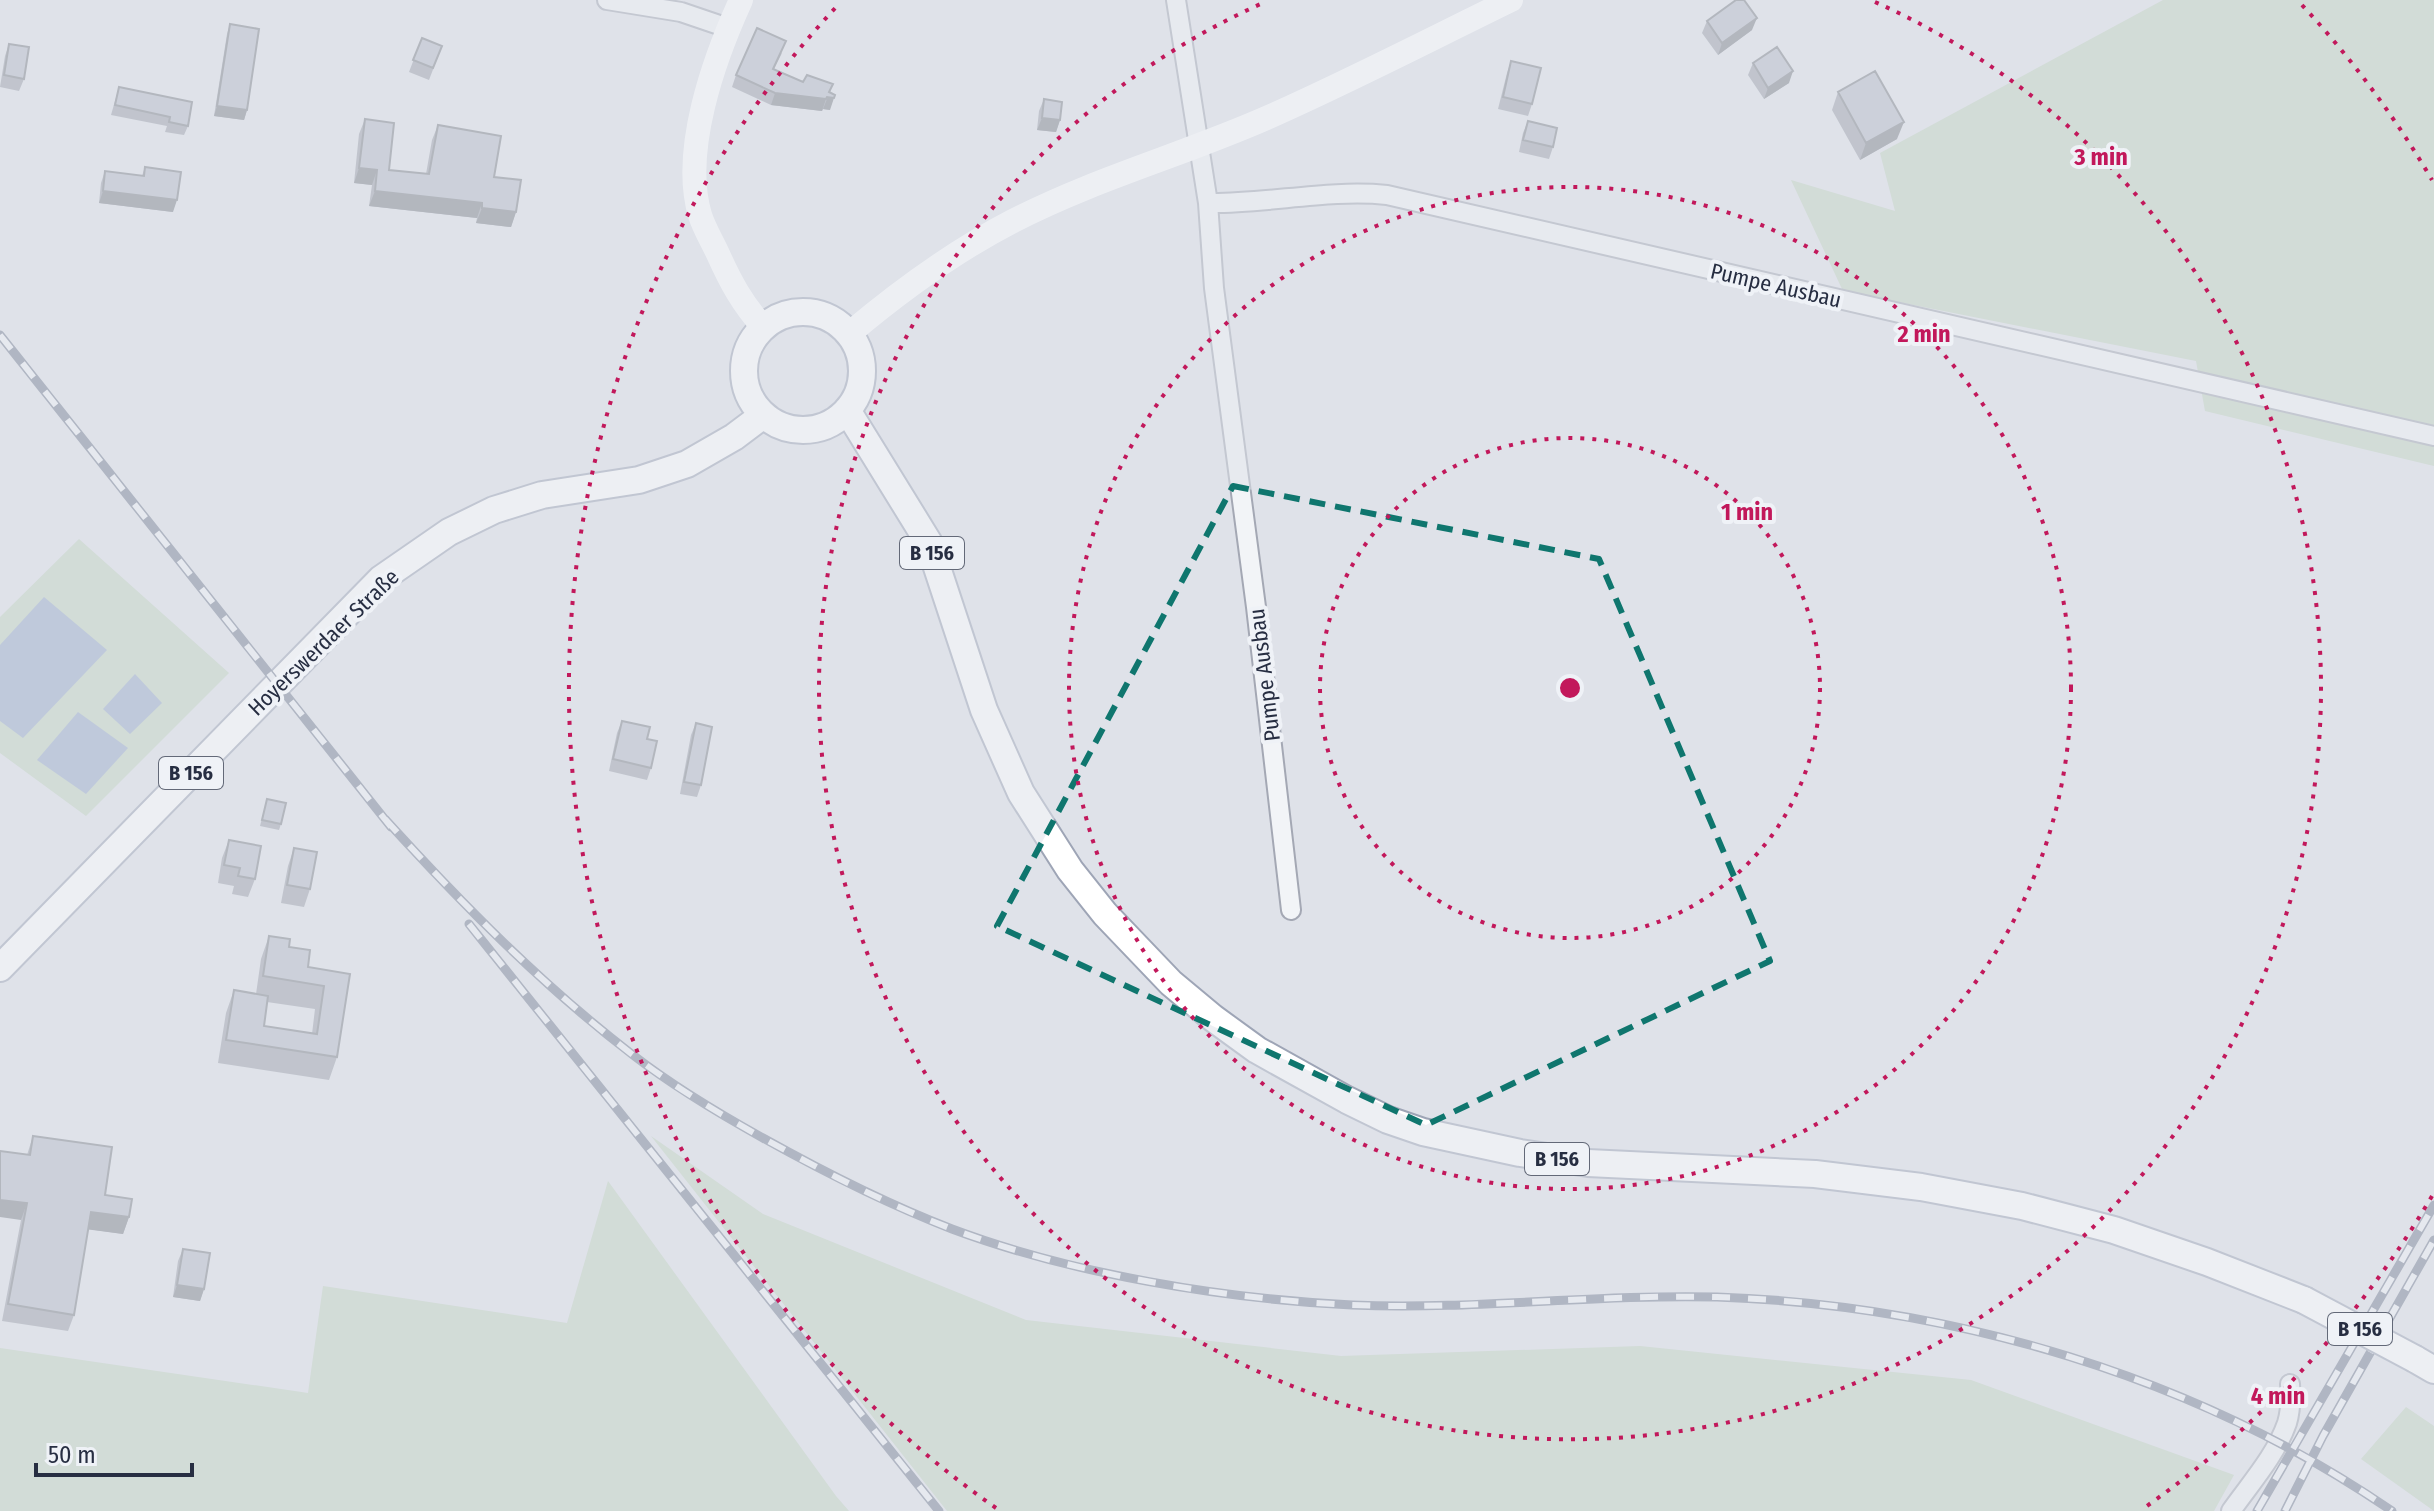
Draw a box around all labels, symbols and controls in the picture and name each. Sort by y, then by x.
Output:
text: 3 min [2073,143,2128,171]
street label: Pumpe Ausbau [1708,257,1844,314]
text: 2 min [1896,320,1951,348]
text: 1 min [1721,498,1773,526]
road number: B 156 [900,537,964,569]
street label: Hoyerswerdaer Straße [242,563,404,721]
street label: Pumpe Ausbau [1243,607,1286,743]
centre of rings [1556,674,1584,702]
road number: B 156 [159,757,223,789]
road number: B 156 [1525,1143,1589,1175]
road number: B 156 [2328,1313,2392,1345]
text: 4 min [2251,1382,2305,1410]
scale bar [36,1427,192,1477]
text: 50 m [48,1441,96,1469]

